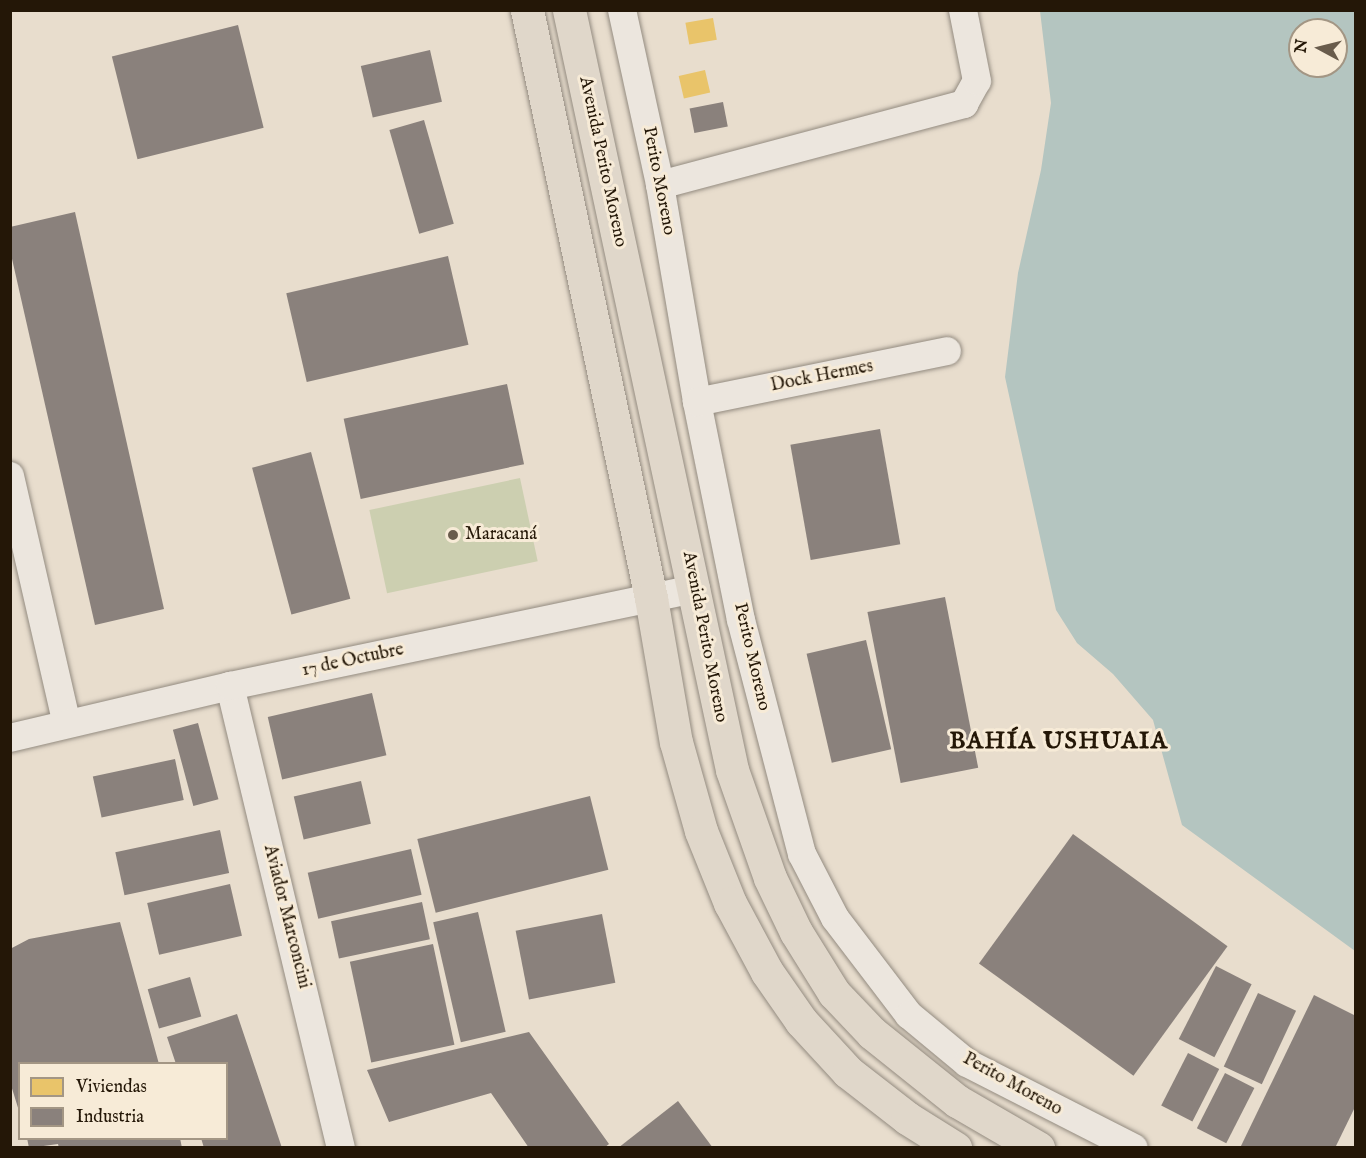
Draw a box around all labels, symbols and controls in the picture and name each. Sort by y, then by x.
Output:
north arrow [1288,18,1348,78]
text: N [1291,38,1313,54]
street label: Avenida Perito Moreno [573,75,631,249]
street label: Perito Moreno [637,125,679,237]
street label: Dock Hermes [769,356,875,398]
place label: Maracaná [465,524,537,546]
marker: Maracaná [446,528,460,542]
street label: Avenida Perito Moreno [677,550,731,724]
street label: Perito Moreno [728,601,774,713]
street label: 17 de Octubre [300,640,406,682]
district label: BAHÍA USHUAIA [949,728,1169,756]
street label: Aviador Marconcini [258,843,314,991]
street label: Perito Moreno [959,1049,1065,1121]
legend [18,1062,228,1140]
text: Viviendas [76,1076,147,1099]
text: Industria [76,1106,144,1129]

